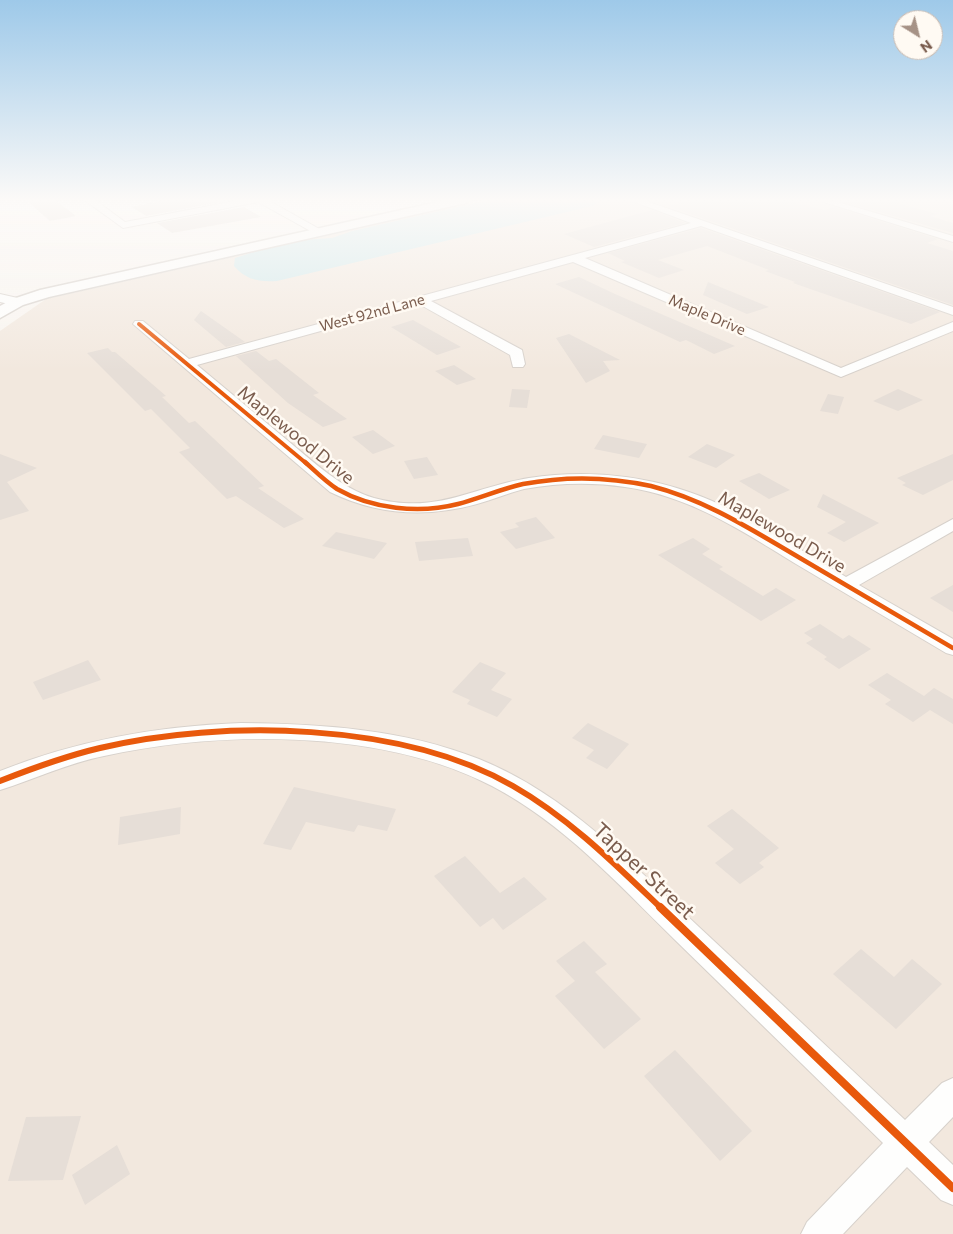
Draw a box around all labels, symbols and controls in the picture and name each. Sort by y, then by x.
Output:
north arrow [893,10,943,60]
text: N [917,37,936,57]
street label: West 92nd Lane [317,290,427,336]
street label: Maple Drive [666,291,748,339]
street label: Maplewood Drive [233,381,359,489]
street label: Maplewood Drive [714,487,850,577]
street label: Tapper Street [588,817,700,925]

